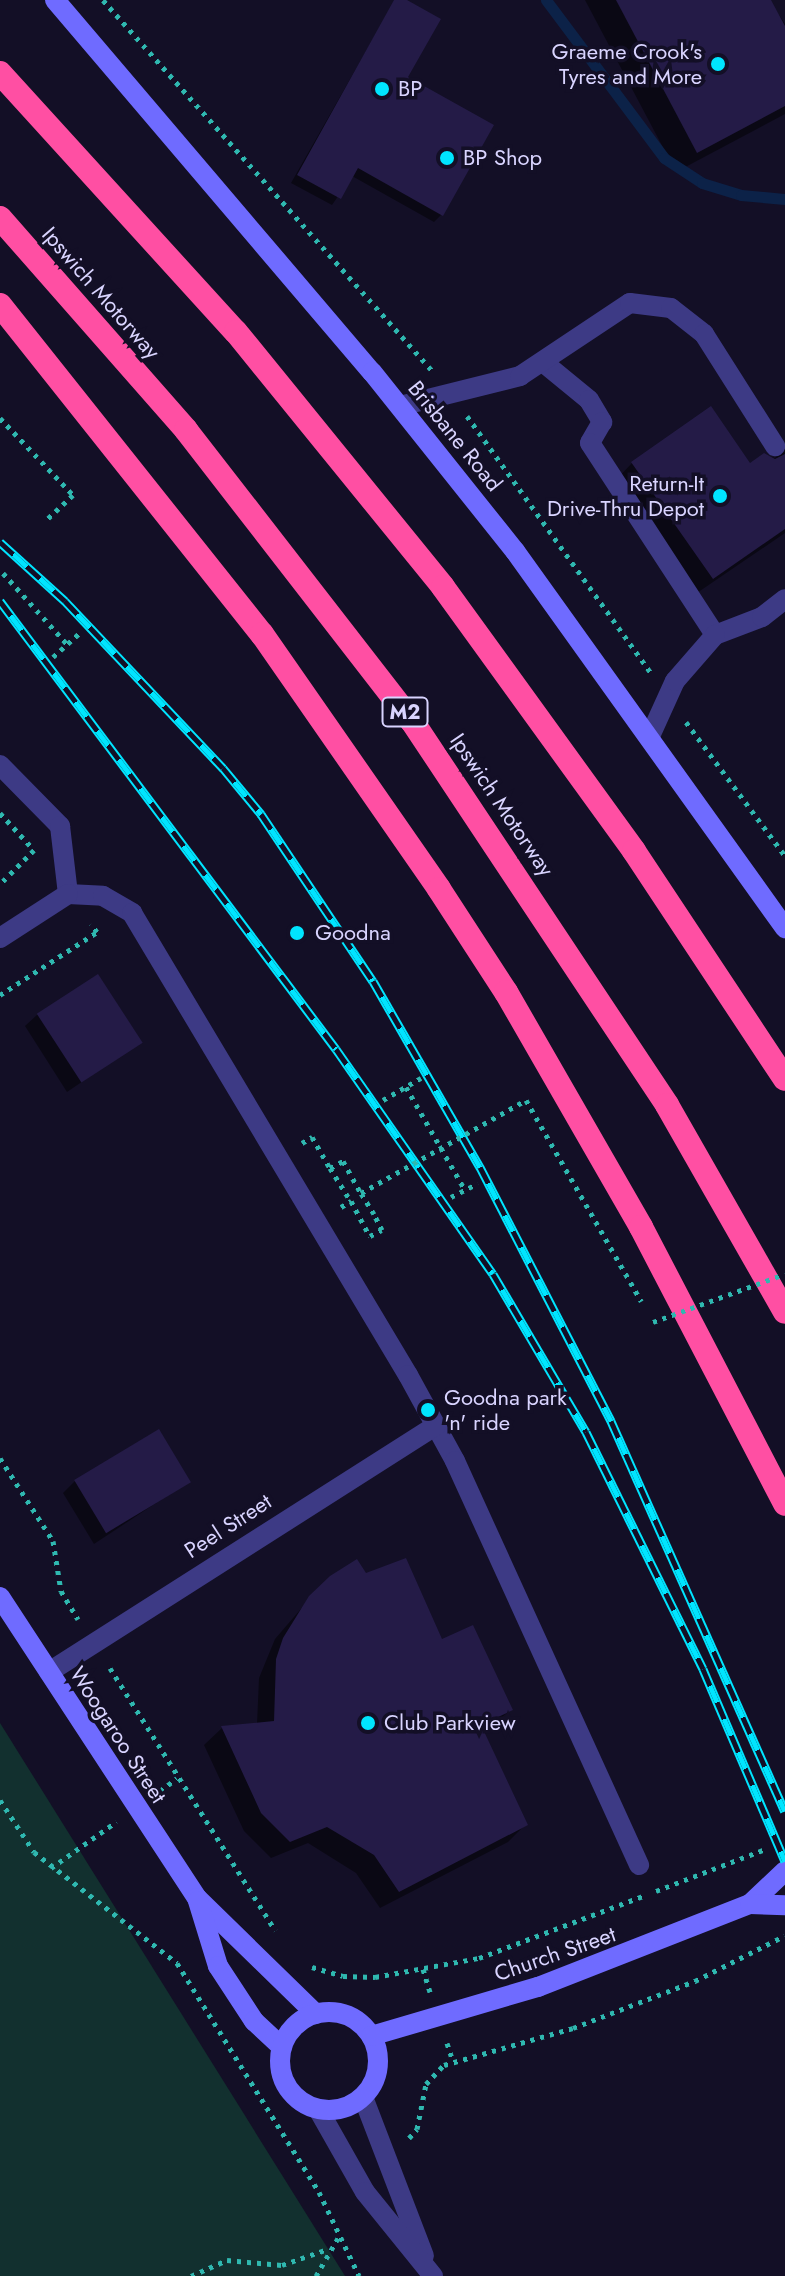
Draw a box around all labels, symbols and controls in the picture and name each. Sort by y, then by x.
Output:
place label: Graeme Crook's Tyres and More [551,38,702,90]
marker: Graeme Crook's Tyres and More [709,55,727,73]
place label: BP [398,76,422,102]
marker: BP [373,80,391,98]
place label: BP Shop [463,145,542,171]
marker: BP Shop [438,149,456,167]
street label: Ipswich Motorway [36,222,166,364]
street label: Brisbane Road [402,375,508,497]
place label: Return-It Drive-Thru Depot [547,470,704,522]
marker: Return-It Drive-Thru Depot [711,487,729,505]
road number: M2 [381,696,429,728]
street label: Ipswich Motorway [445,729,559,881]
place label: Goodna [315,920,391,946]
marker: Goodna [286,922,308,944]
place label: Goodna park 'n' ride [444,1384,567,1436]
marker: Goodna park 'n' ride [419,1401,437,1419]
street label: Peel Street [180,1488,276,1564]
street label: Woogaroo Street [64,1662,172,1808]
place label: Club Parkview [384,1710,516,1736]
marker: Club Parkview [359,1714,377,1732]
street label: Church Street [491,1921,619,1987]

